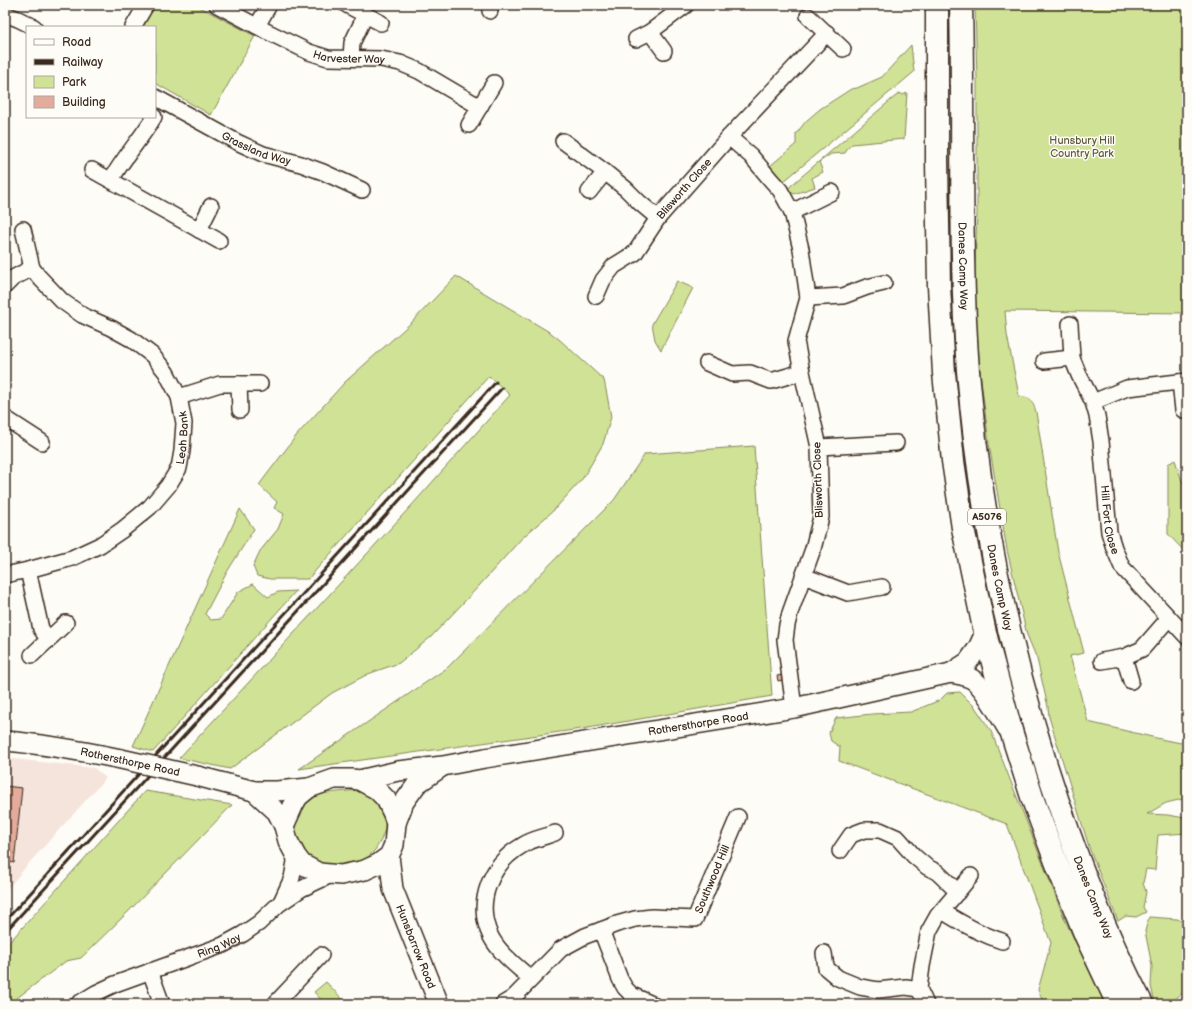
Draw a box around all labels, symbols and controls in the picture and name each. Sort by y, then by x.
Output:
legend [26,26,156,118]
text: Road [62,35,91,50]
street label: Harvester Way [311,47,386,66]
text: Railway [62,55,104,70]
text: Park [62,75,86,90]
text: Building [62,95,106,110]
street label: Grassland Way [220,128,292,168]
park label: Hunsbury Hill Country Park [1049,134,1115,160]
street label: Blisworth Close [654,155,714,222]
street label: Danes Camp Way [956,222,971,310]
street label: Leah Bank [173,410,190,465]
street label: Blisworth Close [810,441,826,518]
street label: Hill Fort Close [1098,485,1123,557]
road number: A5076 [968,509,1006,525]
street label: Danes Camp Way [985,543,1016,632]
street label: Rothersthorpe Road [647,709,749,738]
street label: Rothersthorpe Road [79,745,181,779]
street label: Southwood Hill [692,843,732,915]
street label: Danes Camp Way [1071,854,1116,940]
street label: Hunsbarrow Road [393,903,439,990]
street label: Ring Way [195,930,243,960]

